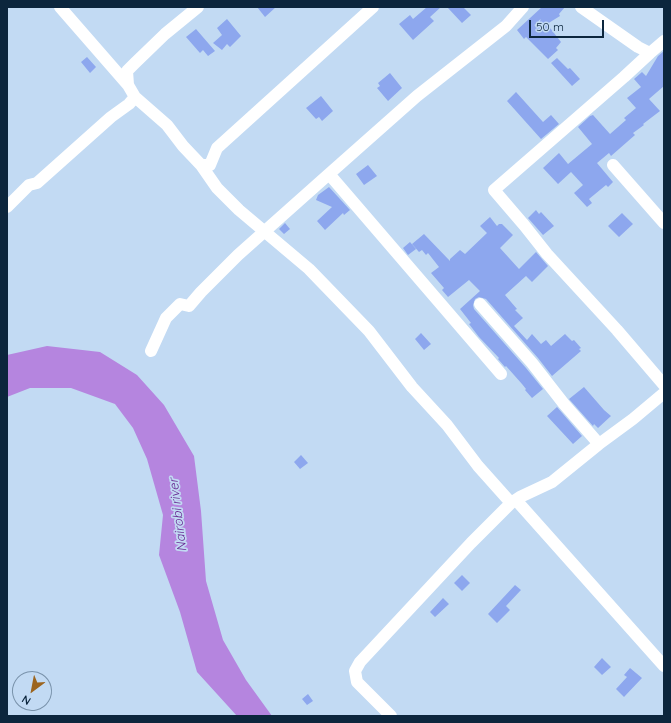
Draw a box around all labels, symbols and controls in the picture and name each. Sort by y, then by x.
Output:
scale bar [531,12,606,38]
text: 50 m [536,19,564,34]
water label: Nairobi river [166,477,190,553]
north arrow [12,671,52,711]
text: N [19,692,33,708]

